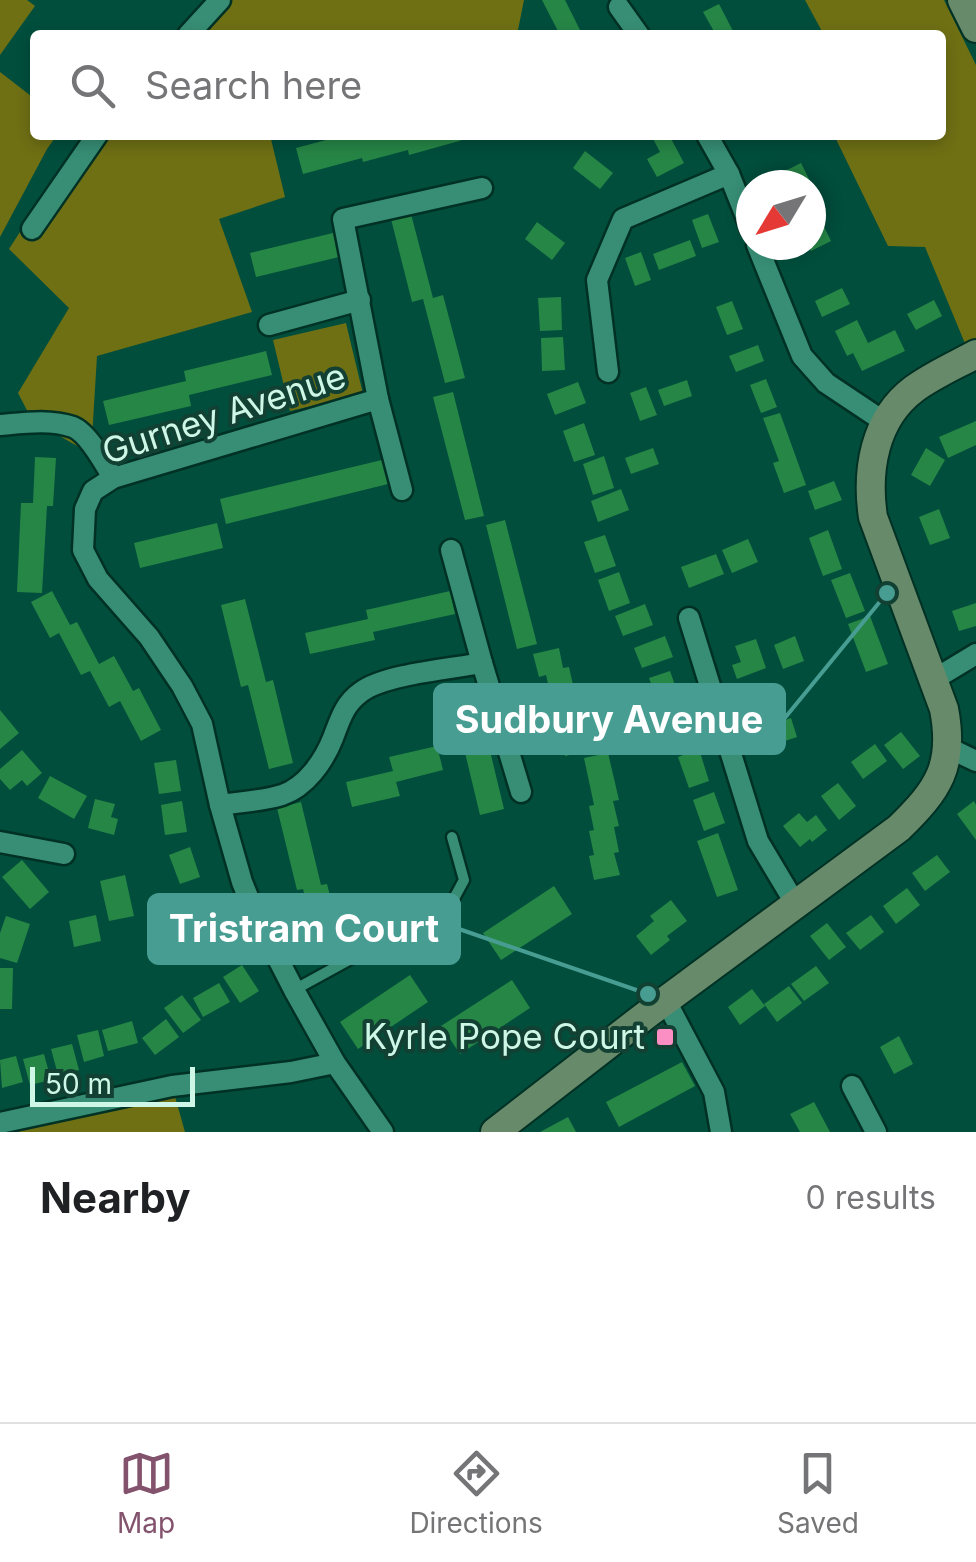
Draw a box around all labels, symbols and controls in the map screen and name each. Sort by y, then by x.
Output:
search box [30,30,946,140]
icon: search [65,58,120,113]
text: Search here [145,62,362,108]
north arrow [736,170,826,260]
street label: Gurney Avenue [97,354,351,472]
callout: Sudbury Avenue [435,685,784,753]
text: Sudbury Avenue [455,696,763,742]
callout: Tristram Court [149,895,459,963]
text: Tristram Court [169,905,439,951]
place label: Kyrle Pope Court [363,1015,645,1057]
marker: Kyrle Pope Court [654,1026,676,1048]
scale bar [30,1062,195,1106]
text: 50 m [45,1067,112,1101]
text: Nearby [40,1172,191,1223]
text: 0 results [806,1178,936,1217]
tab: Map [117,1446,175,1540]
tab: Directions [409,1446,543,1540]
tab: Saved [777,1446,859,1540]

